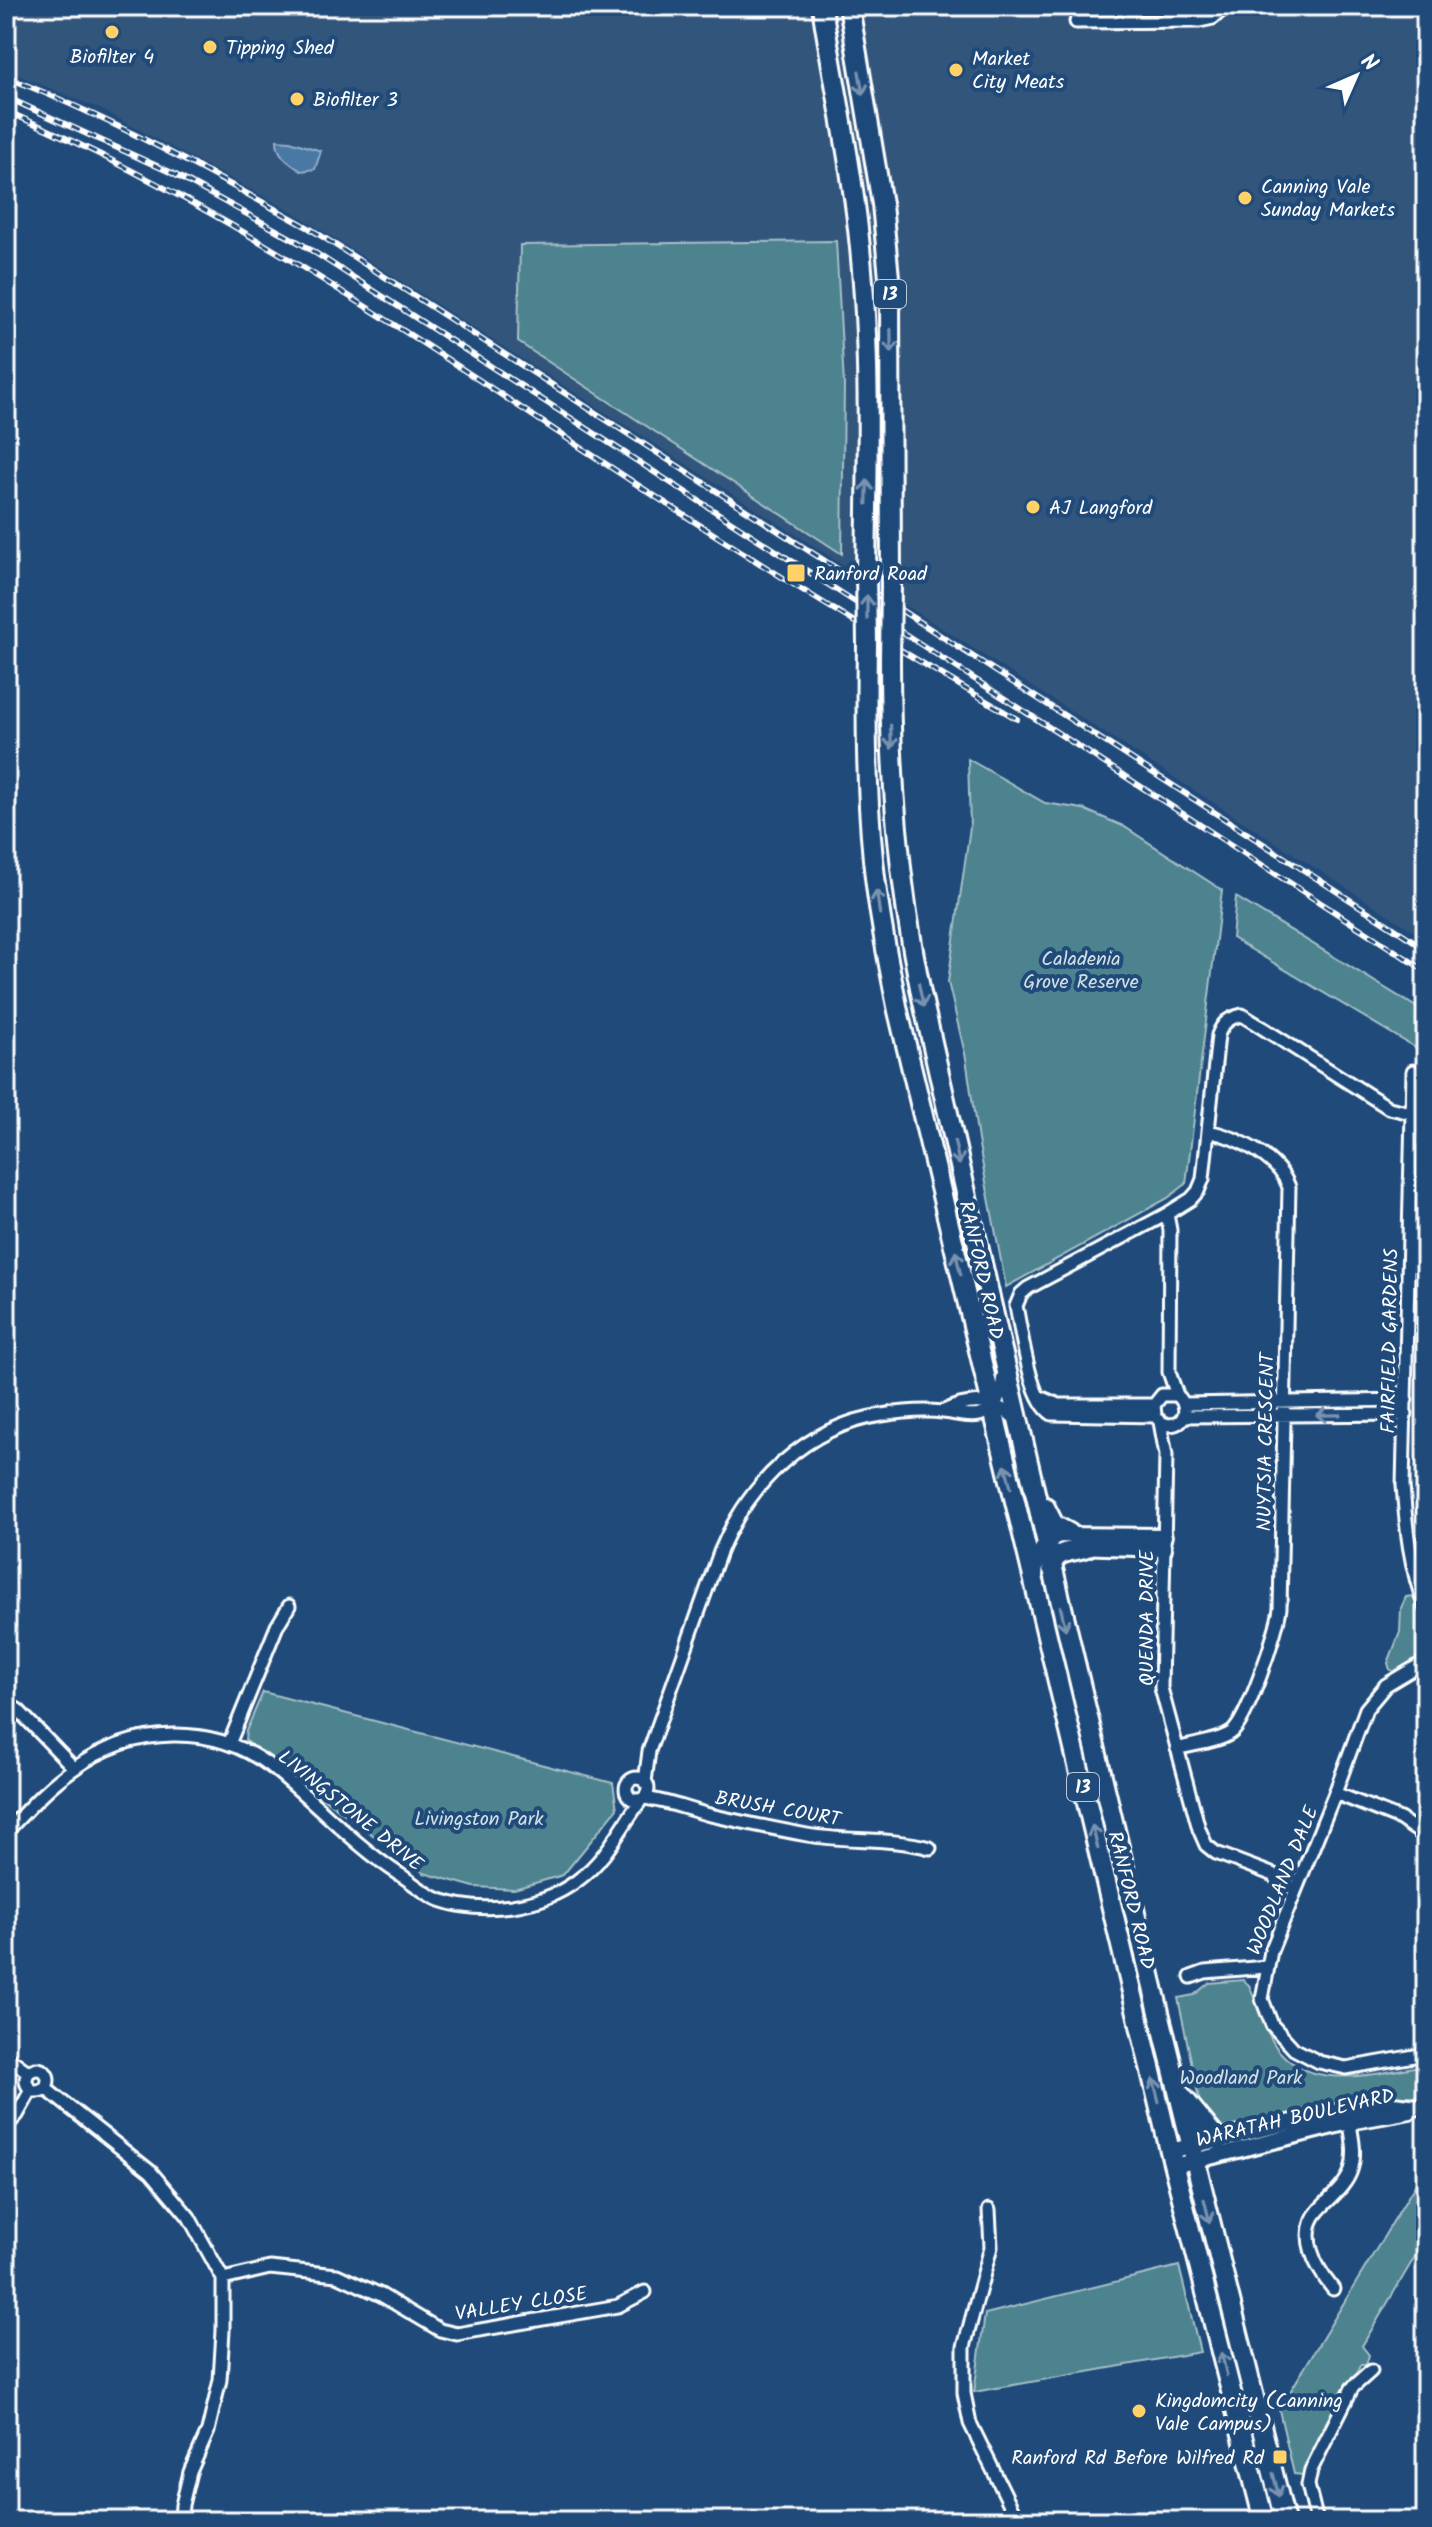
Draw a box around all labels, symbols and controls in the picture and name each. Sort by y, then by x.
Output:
marker: Biofilter 4 [103,23,121,41]
place label: Tipping Shed [226,33,335,65]
north arrow [1316,36,1396,116]
marker: Tipping Shed [201,38,219,56]
place label: Biofilter 4 [70,42,154,74]
place label: Market City Meats [972,44,1065,99]
text: N [1351,46,1386,81]
marker: Market City Meats [947,61,965,79]
one-way arrow [855,70,870,95]
place label: Biofilter 3 [313,85,398,117]
marker: Biofilter 3 [288,90,306,108]
place label: Canning Vale Sunday Markets [1261,172,1396,227]
marker: Canning Vale Sunday Markets [1236,189,1254,207]
road number: 13 [874,280,906,308]
one-way arrow [883,327,899,354]
one-way arrow [859,479,875,506]
place label: AJ Langford [1049,493,1153,525]
marker: AJ Langford [1024,498,1042,516]
place label: Ranford Road [814,559,928,591]
marker: Ranford Road [785,562,807,584]
one-way arrow [859,594,874,621]
one-way arrow [883,723,898,750]
one-way arrow [871,890,886,916]
park label: Caladenia Grove Reserve [1023,944,1139,999]
one-way arrow [914,982,929,1007]
one-way arrow [950,1140,965,1165]
street label: RANFORD ROAD [949,1198,1012,1343]
street label: FAIRFIELD GARDENS [1373,1248,1409,1434]
one-way arrow [949,1251,964,1277]
street label: NUYTSIA CRESCENT [1249,1350,1285,1532]
one-way arrow [1315,1407,1342,1423]
one-way arrow [999,1463,1014,1489]
street label: QUENDA DRIVE [1132,1549,1164,1686]
one-way arrow [1056,1605,1071,1631]
street label: LIVINGSTONE DRIVE [270,1743,431,1881]
road number: 13 [1067,1773,1099,1801]
street label: BRUSH COURT [712,1783,845,1837]
street label: WOODLAND DALE [1239,1800,1329,1960]
park label: Livingston Park [414,1804,544,1836]
one-way arrow [1086,1825,1101,1851]
street label: RANFORD ROAD [1097,1828,1163,1973]
park label: Woodland Park [1180,2063,1303,2095]
one-way arrow [1147,2078,1162,2104]
street label: WARATAH BOULEVARD [1193,2081,1398,2157]
one-way arrow [1200,2197,1215,2223]
street label: VALLEY CLOSE [453,2279,591,2331]
one-way arrow [1216,2352,1231,2377]
place label: Kingdomcity (Canning Vale Campus) [1155,2386,1343,2441]
marker: Kingdomcity (Canning Vale Campus) [1130,2402,1148,2420]
place label: Ranford Rd Before Wilfred Rd [1011,2443,1265,2475]
marker: Ranford Rd Before Wilfred Rd [1271,2448,1289,2466]
one-way arrow [1269,2472,1284,2498]

